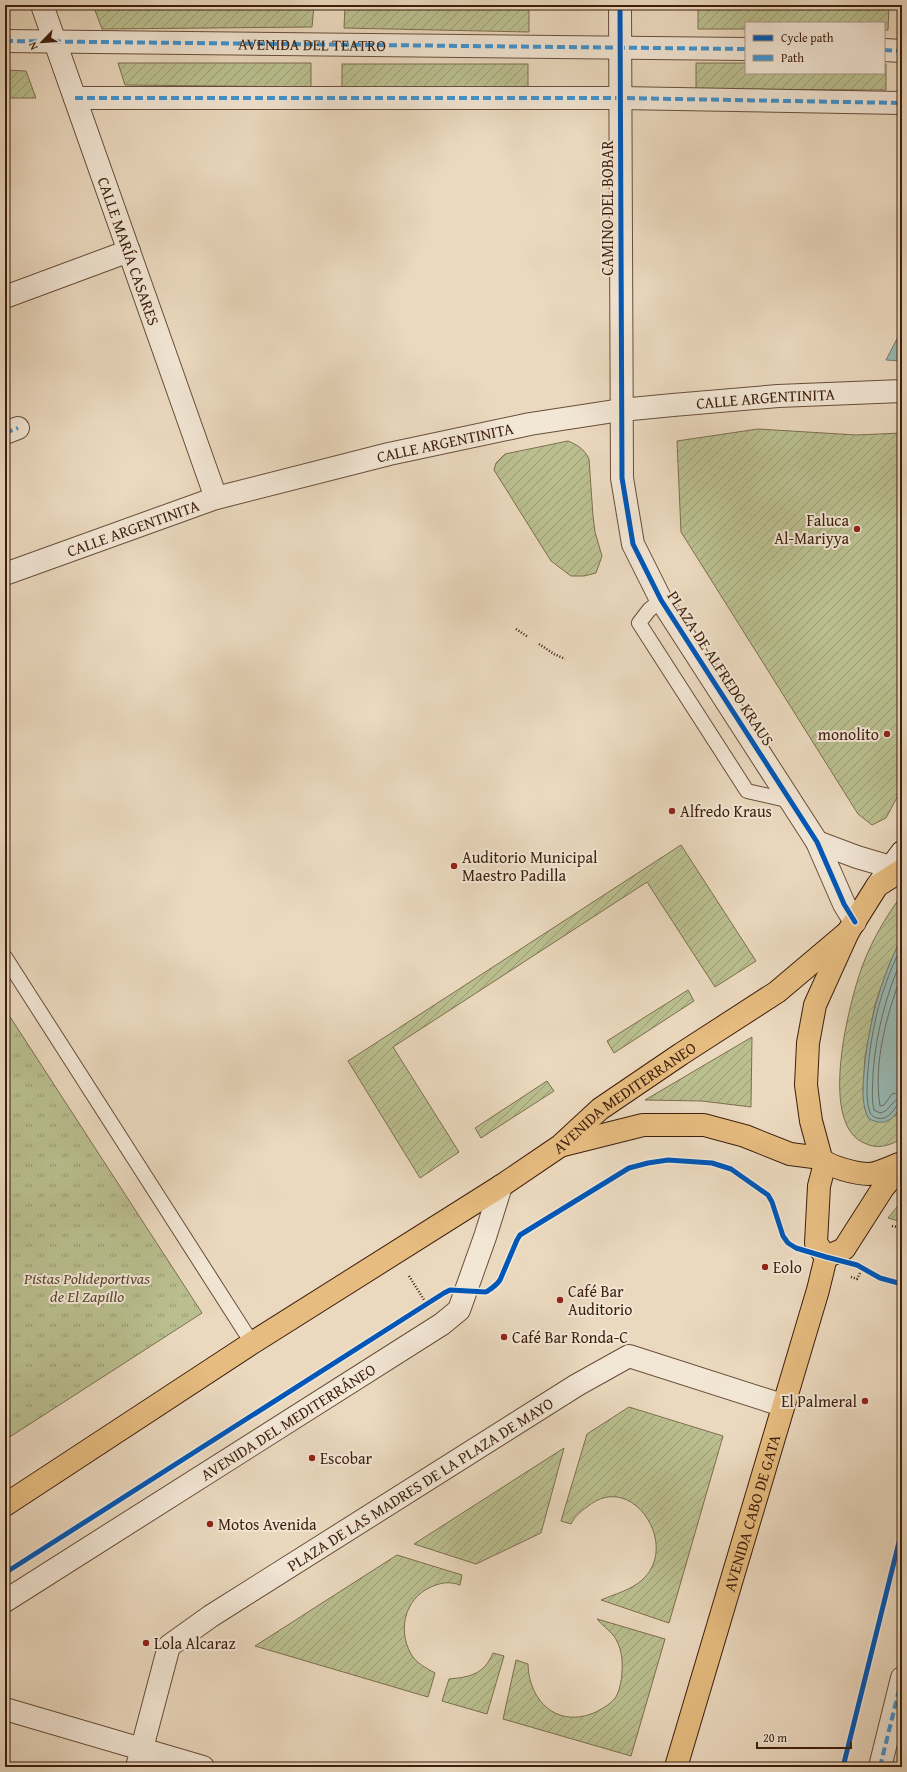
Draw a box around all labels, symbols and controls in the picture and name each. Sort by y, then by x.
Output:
north arrow [22,22,62,62]
legend [745,22,885,74]
text: Cycle path [781,29,834,46]
street label: AVENIDA DEL TEATRO [238,32,386,57]
text: N [24,39,42,53]
text: Path [781,49,804,66]
street label: CAMINO DEL BOBAR [595,139,619,276]
street label: CALLE MARÍA CASARES [92,174,166,329]
street label: CALLE ARGENTINITA [695,382,836,415]
street label: CALLE ARGENTINITA [374,416,516,469]
street label: CALLE ARGENTINITA [63,493,203,563]
place label: Faluca Al-Mariyya [774,508,849,550]
marker: Faluca Al-Mariyya [852,524,862,534]
street label: PLAZA DE ALFREDO KRAUS [662,586,780,751]
place label: monolito [818,722,879,746]
marker: monolito [882,729,892,739]
place label: Alfredo Kraus [680,799,772,823]
marker: Alfredo Kraus [667,806,677,816]
place label: Auditorio Municipal Maestro Padilla [462,845,598,887]
marker: Auditorio Municipal Maestro Padilla [449,861,459,871]
street label: AVENIDA MEDITERRANEO [548,1035,701,1159]
place label: Eolo [773,1255,802,1279]
marker: Eolo [760,1262,770,1272]
park label: Pistas Polideportivas de El Zapillo [23,1266,150,1308]
place label: Café Bar Auditorio [568,1279,632,1321]
marker: Café Bar Auditorio [555,1295,565,1305]
place label: Café Bar Ronda-C [512,1325,628,1349]
marker: Café Bar Ronda-C [499,1332,509,1342]
street label: AVENIDA DEL MEDITERRÁNEO [196,1357,381,1486]
place label: El Palmeral [781,1389,858,1413]
street label: PLAZA DE LAS MADRES DE LA PLAZA DE MAYO [282,1391,558,1577]
marker: El Palmeral [860,1396,870,1406]
street label: AVENIDA CABO DE GATA [717,1431,786,1594]
place label: Escobar [320,1446,373,1470]
marker: Escobar [307,1453,317,1463]
place label: Motos Avenida [218,1512,317,1536]
marker: Motos Avenida [205,1519,215,1529]
place label: Lola Alcaraz [154,1631,235,1655]
marker: Lola Alcaraz [141,1638,151,1648]
scale bar [757,1724,851,1750]
text: 20 m [763,1729,787,1746]

